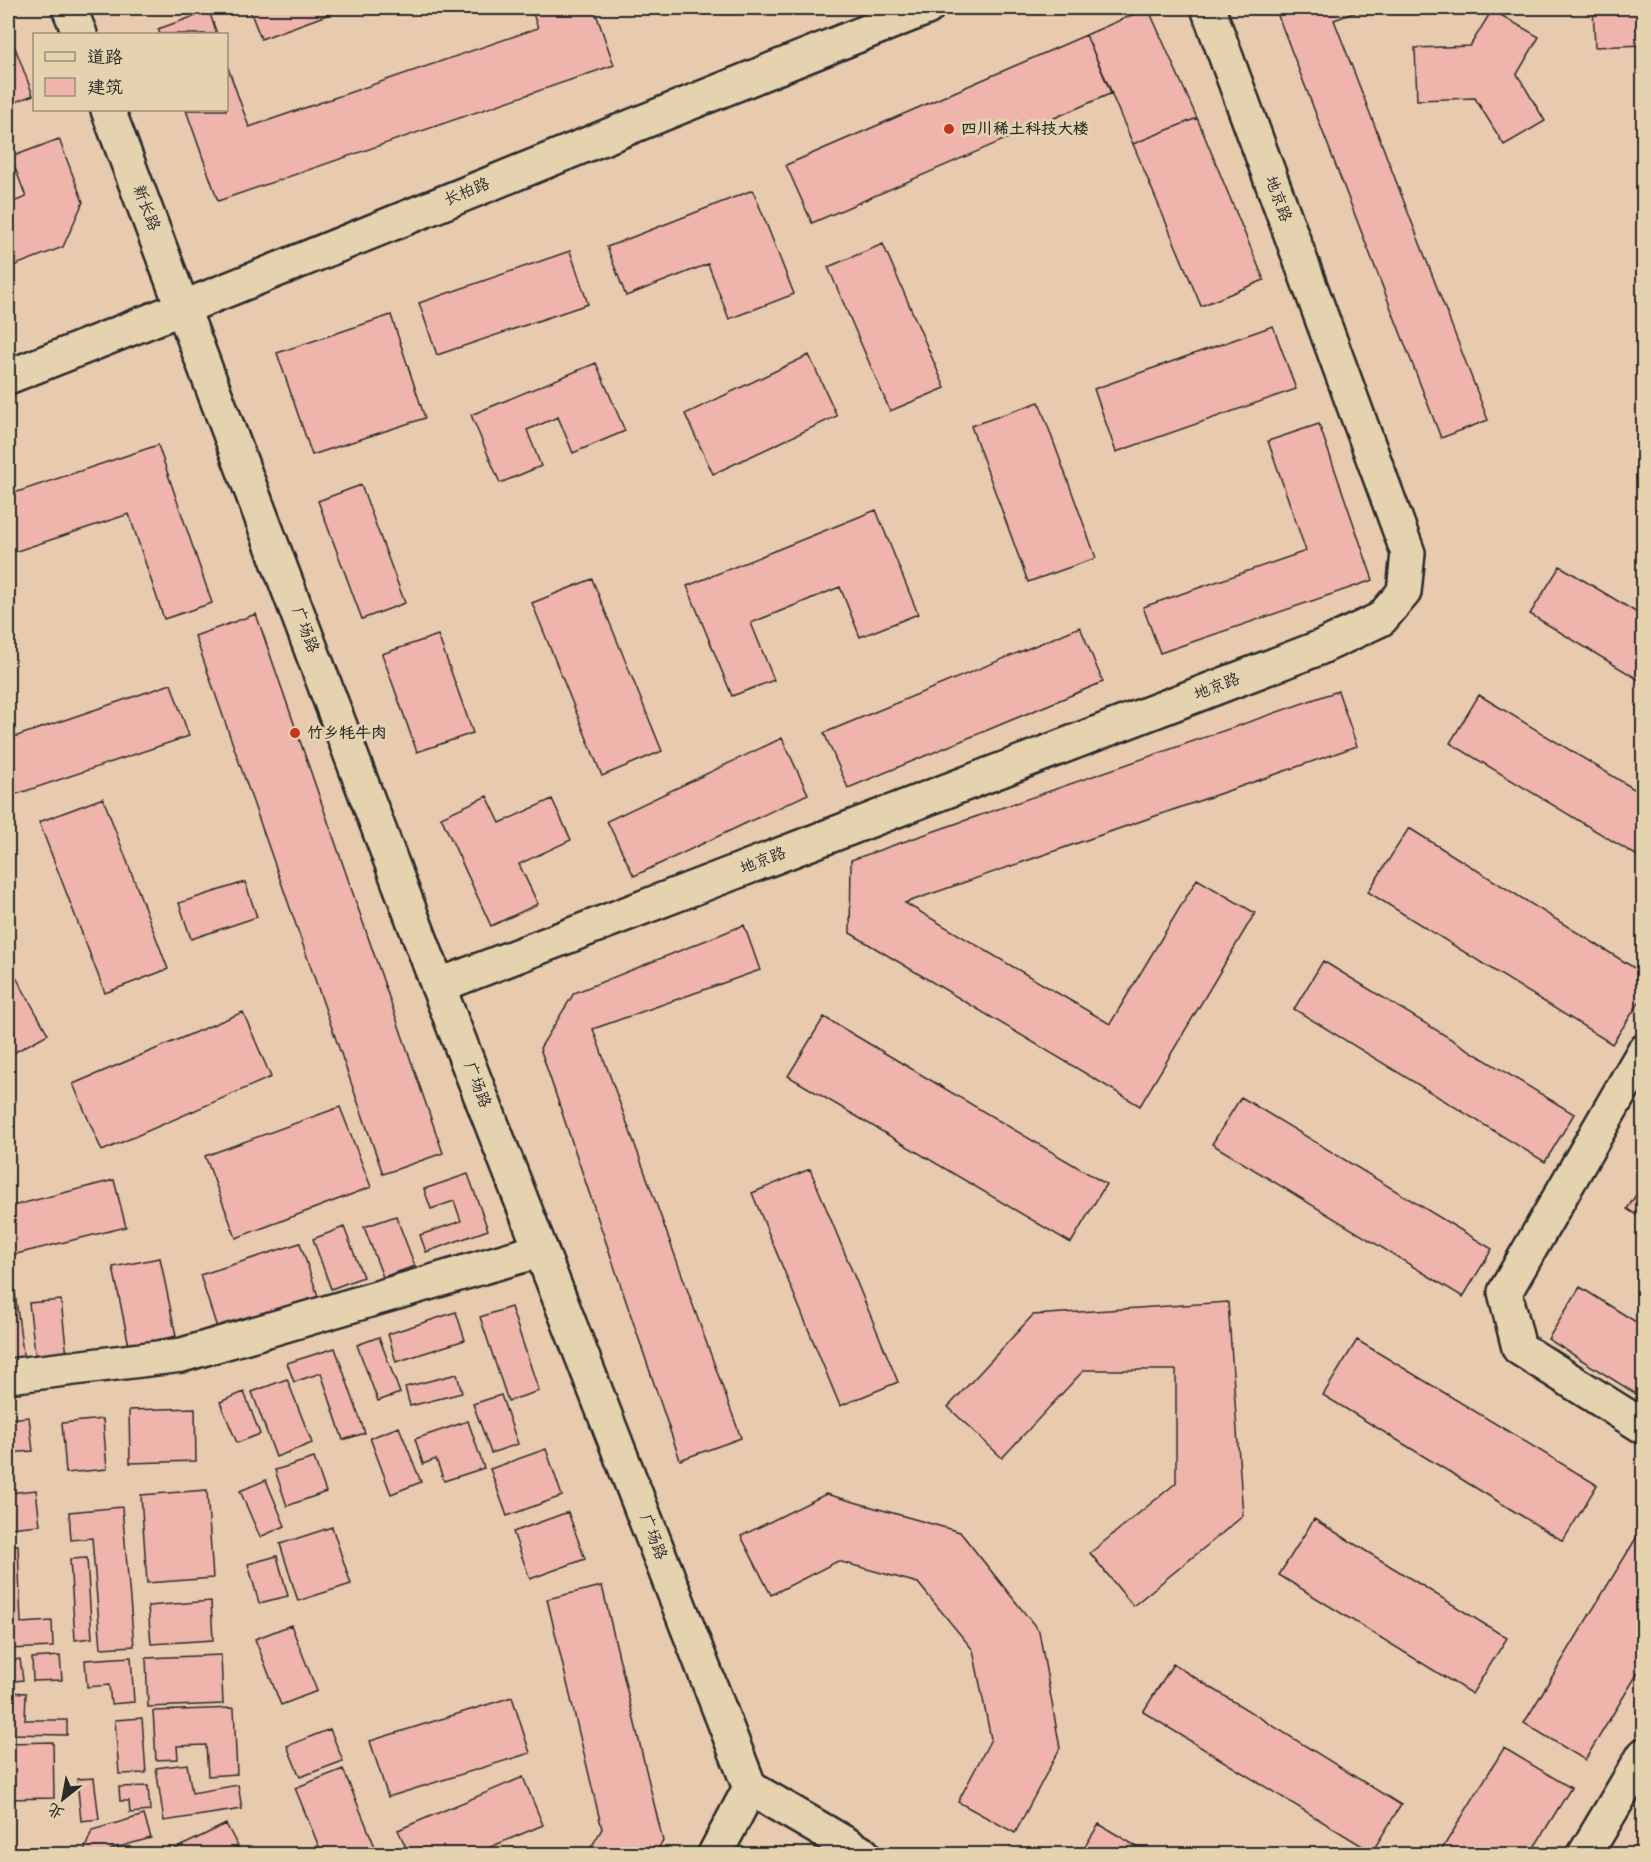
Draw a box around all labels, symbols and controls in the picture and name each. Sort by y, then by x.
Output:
legend [33,33,228,111]
text: 道路 [87,47,123,68]
text: 建筑 [87,77,123,98]
place label: 四川稀土科技大楼 [961,120,1089,139]
marker: 四川稀土科技大楼 [942,122,956,136]
street label: 地京路 [1261,173,1295,225]
street label: 长柏路 [441,174,493,210]
street label: 新长路 [129,182,163,234]
street label: 广场路 [288,604,322,656]
street label: 地京路 [1191,670,1243,704]
place label: 竹乡牦牛肉 [307,724,387,743]
marker: 竹乡牦牛肉 [288,726,302,740]
street label: 地京路 [737,844,789,878]
street label: 广场路 [460,1059,494,1111]
street label: 广场路 [636,1511,670,1563]
north arrow [33,1769,93,1829]
text: 北 [44,1798,68,1823]

